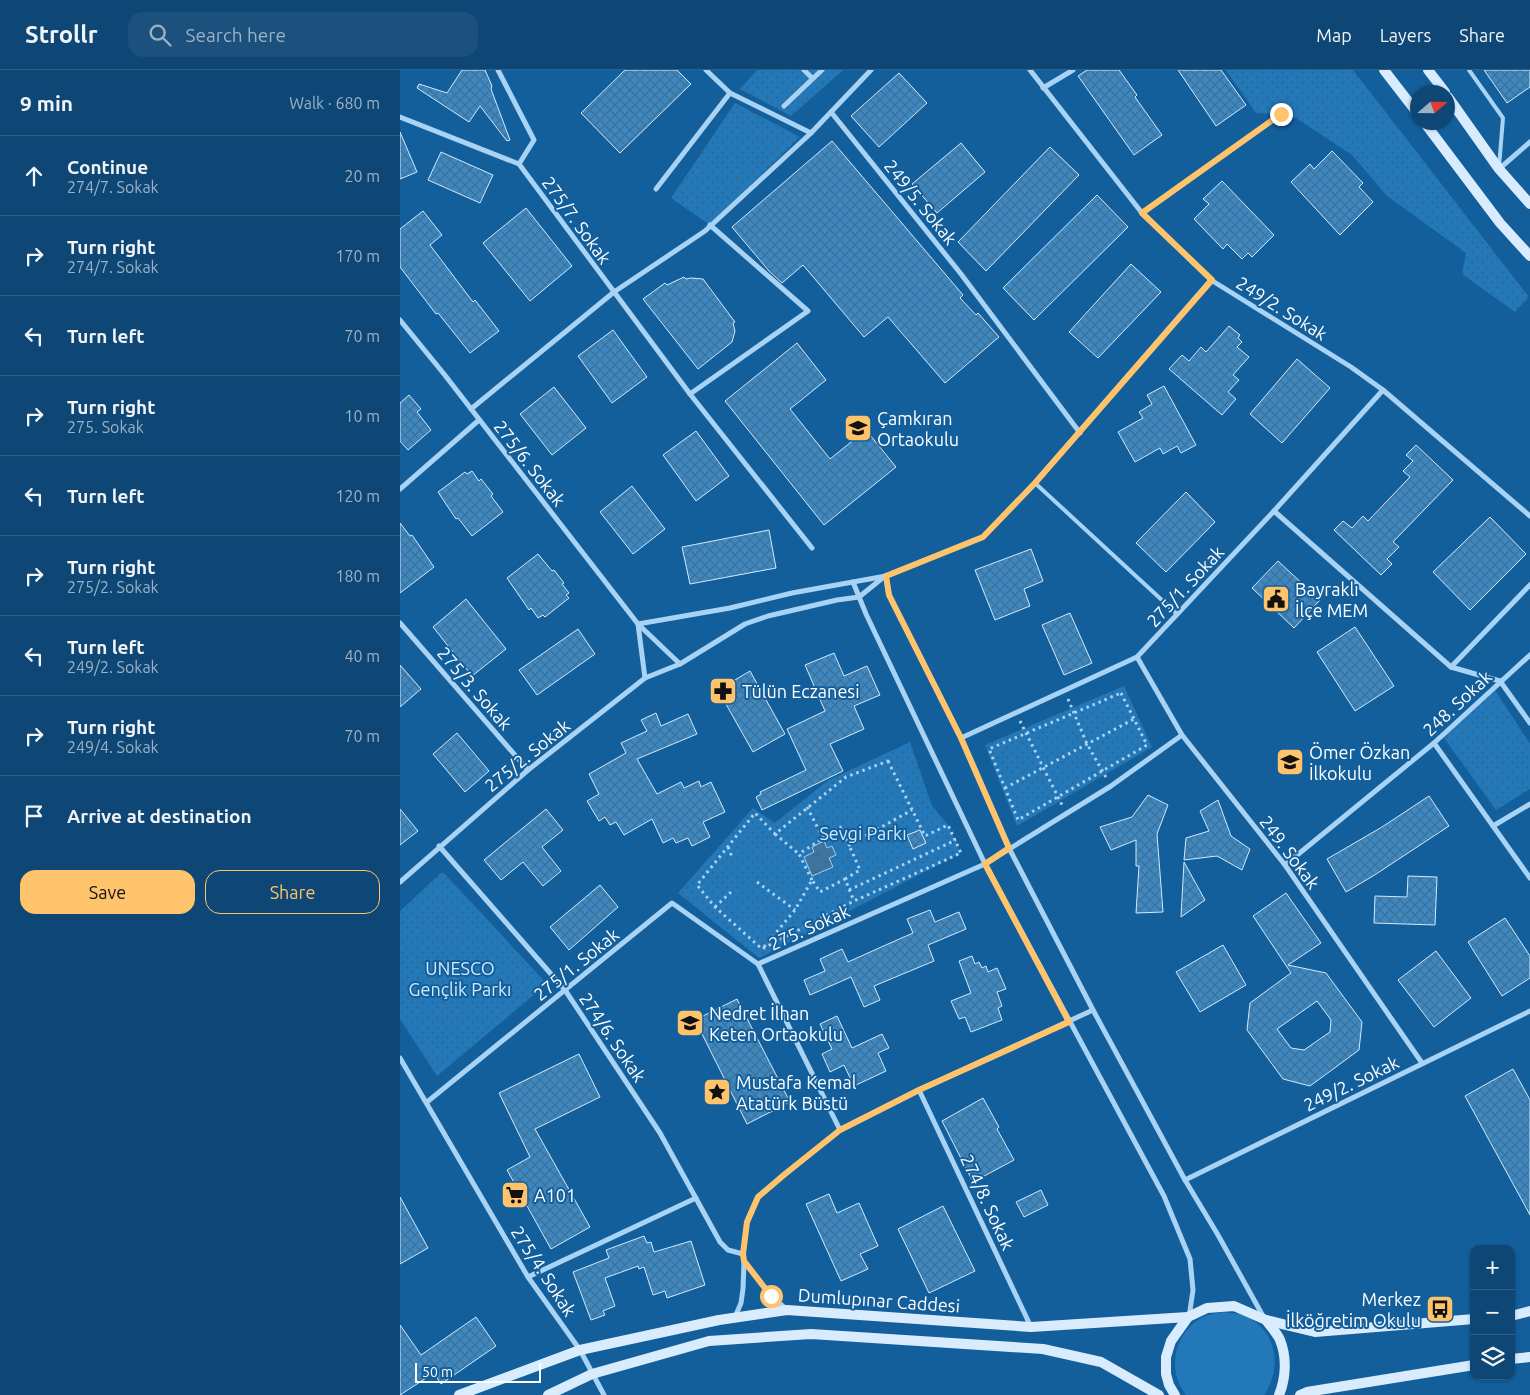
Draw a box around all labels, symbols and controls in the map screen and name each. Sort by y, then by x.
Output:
search box [128,12,478,57]
text: Strollr [25,21,98,48]
icon: search [146,21,174,49]
text: Search here [186,24,286,46]
text: Map [1316,25,1352,45]
text: Layers [1380,25,1431,45]
text: Share [1459,25,1505,45]
north arrow [1410,85,1455,130]
text: 9 min [20,91,73,115]
text: Walk · 680 m [289,94,380,112]
route end [1270,103,1293,126]
text: Continue [67,156,148,178]
street label: 249/5. Sokak [881,156,961,248]
icon: ahead [20,162,48,190]
text: 20 m [344,167,380,185]
street label: 275/7. Sokak [539,172,615,268]
text: 274/7. Sokak [67,178,159,196]
text: Turn right [67,236,155,258]
icon: right [20,242,48,270]
text: 170 m [335,247,380,265]
text: 274/7. Sokak [67,258,159,276]
street label: 249/2. Sokak [1233,272,1331,344]
icon: left [20,322,48,350]
text: Turn left [67,325,145,347]
text: 70 m [344,327,380,345]
text: Turn right [67,396,155,418]
icon: right [20,402,48,430]
text: 10 m [344,407,380,425]
place label: Çamkıran Ortaokulu [877,408,959,449]
school or university icon: Çamkıran Ortaokulu [843,413,873,443]
street label: 275/6. Sokak [490,416,570,510]
text: 275. Sokak [67,418,144,436]
icon: left [20,482,48,510]
text: Turn left [67,485,145,507]
text: 120 m [335,487,380,505]
street label: 275/1. Sokak [1143,541,1227,631]
text: Turn right [67,556,155,578]
icon: right [20,562,48,590]
text: 180 m [335,567,380,585]
text: 275/2. Sokak [67,578,159,596]
place label: Bayraklı İlçe MEM [1295,579,1368,620]
public building icon: Bayraklı İlçe MEM [1261,584,1291,614]
text: Turn left [67,636,145,658]
icon: left [20,642,48,670]
street label: 275/3. Sokak [434,643,516,733]
text: 40 m [344,647,380,665]
text: 249/2. Sokak [67,658,159,676]
street label: 248. Sokak [1419,666,1495,740]
pharmacy icon: Tülün Eczanesi [708,676,738,706]
place label: Tülün Eczanesi [742,681,860,701]
street label: 275/2. Sokak [481,715,573,795]
text: Turn right [67,716,155,738]
icon: right [20,722,48,750]
text: 70 m [344,727,380,745]
text: 249/4. Sokak [67,738,159,756]
place label: Ömer Özkan İlkokulu [1309,742,1410,783]
school or university icon: Ömer Özkan İlkokulu [1275,747,1305,777]
icon: arrive [20,802,48,830]
text: Arrive at destination [67,805,252,827]
street label: 249. Sokak [1256,811,1324,893]
park label: Sevgi Parkı [819,823,907,843]
button: Save [20,870,195,914]
button: Share [205,870,380,914]
street label: 275. Sokak [765,900,853,954]
street label: 275/1. Sokak [530,924,622,1004]
park label: UNESCO Gençlik Parkı [409,958,511,999]
street label: 274/6. Sokak [576,989,650,1085]
place label: Nedret İlhan Keten Ortaokulu [709,1003,843,1044]
school or university icon: Nedret İlhan Keten Ortaokulu [675,1008,705,1038]
street label: 249/2. Sokak [1300,1051,1402,1115]
place label: Mustafa Kemal Atatürk Büstü [736,1072,857,1113]
place icon: Mustafa Kemal Atatürk Büstü [702,1077,732,1107]
street label: 274/8. Sokak [957,1151,1019,1253]
supermarket icon: A101 [500,1180,530,1210]
place label: A101 [534,1185,576,1205]
street label: 275/4. Sokak [508,1222,580,1320]
map controls [1470,1245,1515,1380]
button: + [1470,1245,1515,1290]
street label: Dumlupınar Caddesi [797,1284,961,1316]
route start [760,1285,783,1308]
place label: Merkez İlköğretim Okulu [1286,1289,1421,1330]
button: − [1470,1290,1515,1335]
bus stop icon: Merkez İlköğretim Okulu [1425,1294,1455,1324]
button: layers [1470,1335,1515,1380]
scale bar [415,1360,541,1383]
text: 50 m [422,1364,453,1380]

